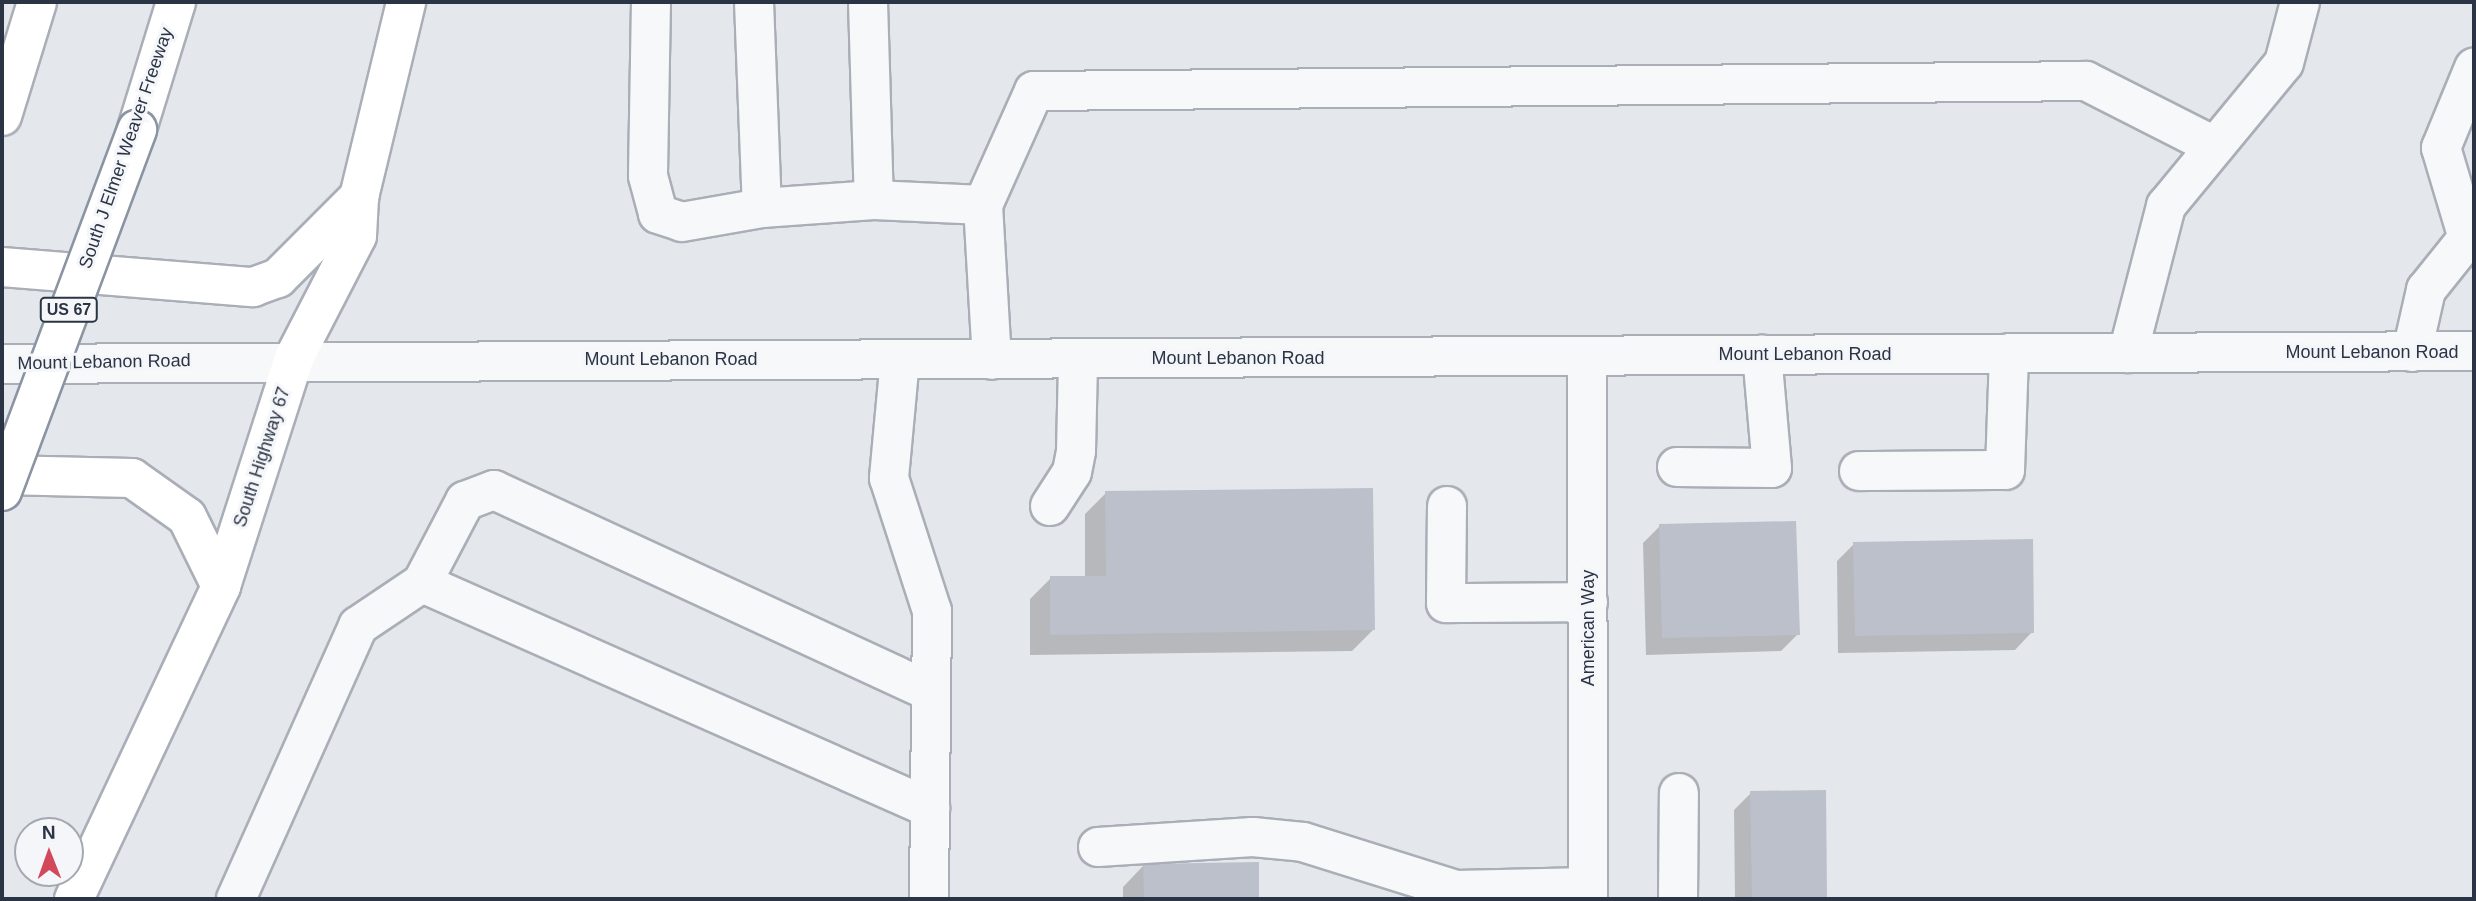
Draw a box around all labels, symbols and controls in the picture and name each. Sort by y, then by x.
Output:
street label: South J Elmer Weaver Freeway [74,25,178,271]
road number: US 67 [39,298,99,322]
street label: Mount Lebanon Road [2285,341,2459,363]
street label: Mount Lebanon Road [1718,343,1892,365]
street label: Mount Lebanon Road [1151,347,1325,369]
street label: Mount Lebanon Road [584,348,758,370]
street label: Mount Lebanon Road [17,350,191,374]
street label: South Highway 67 [229,384,295,530]
street label: American Way [1577,570,1599,686]
north arrow [14,817,84,887]
text: N [42,822,56,843]

